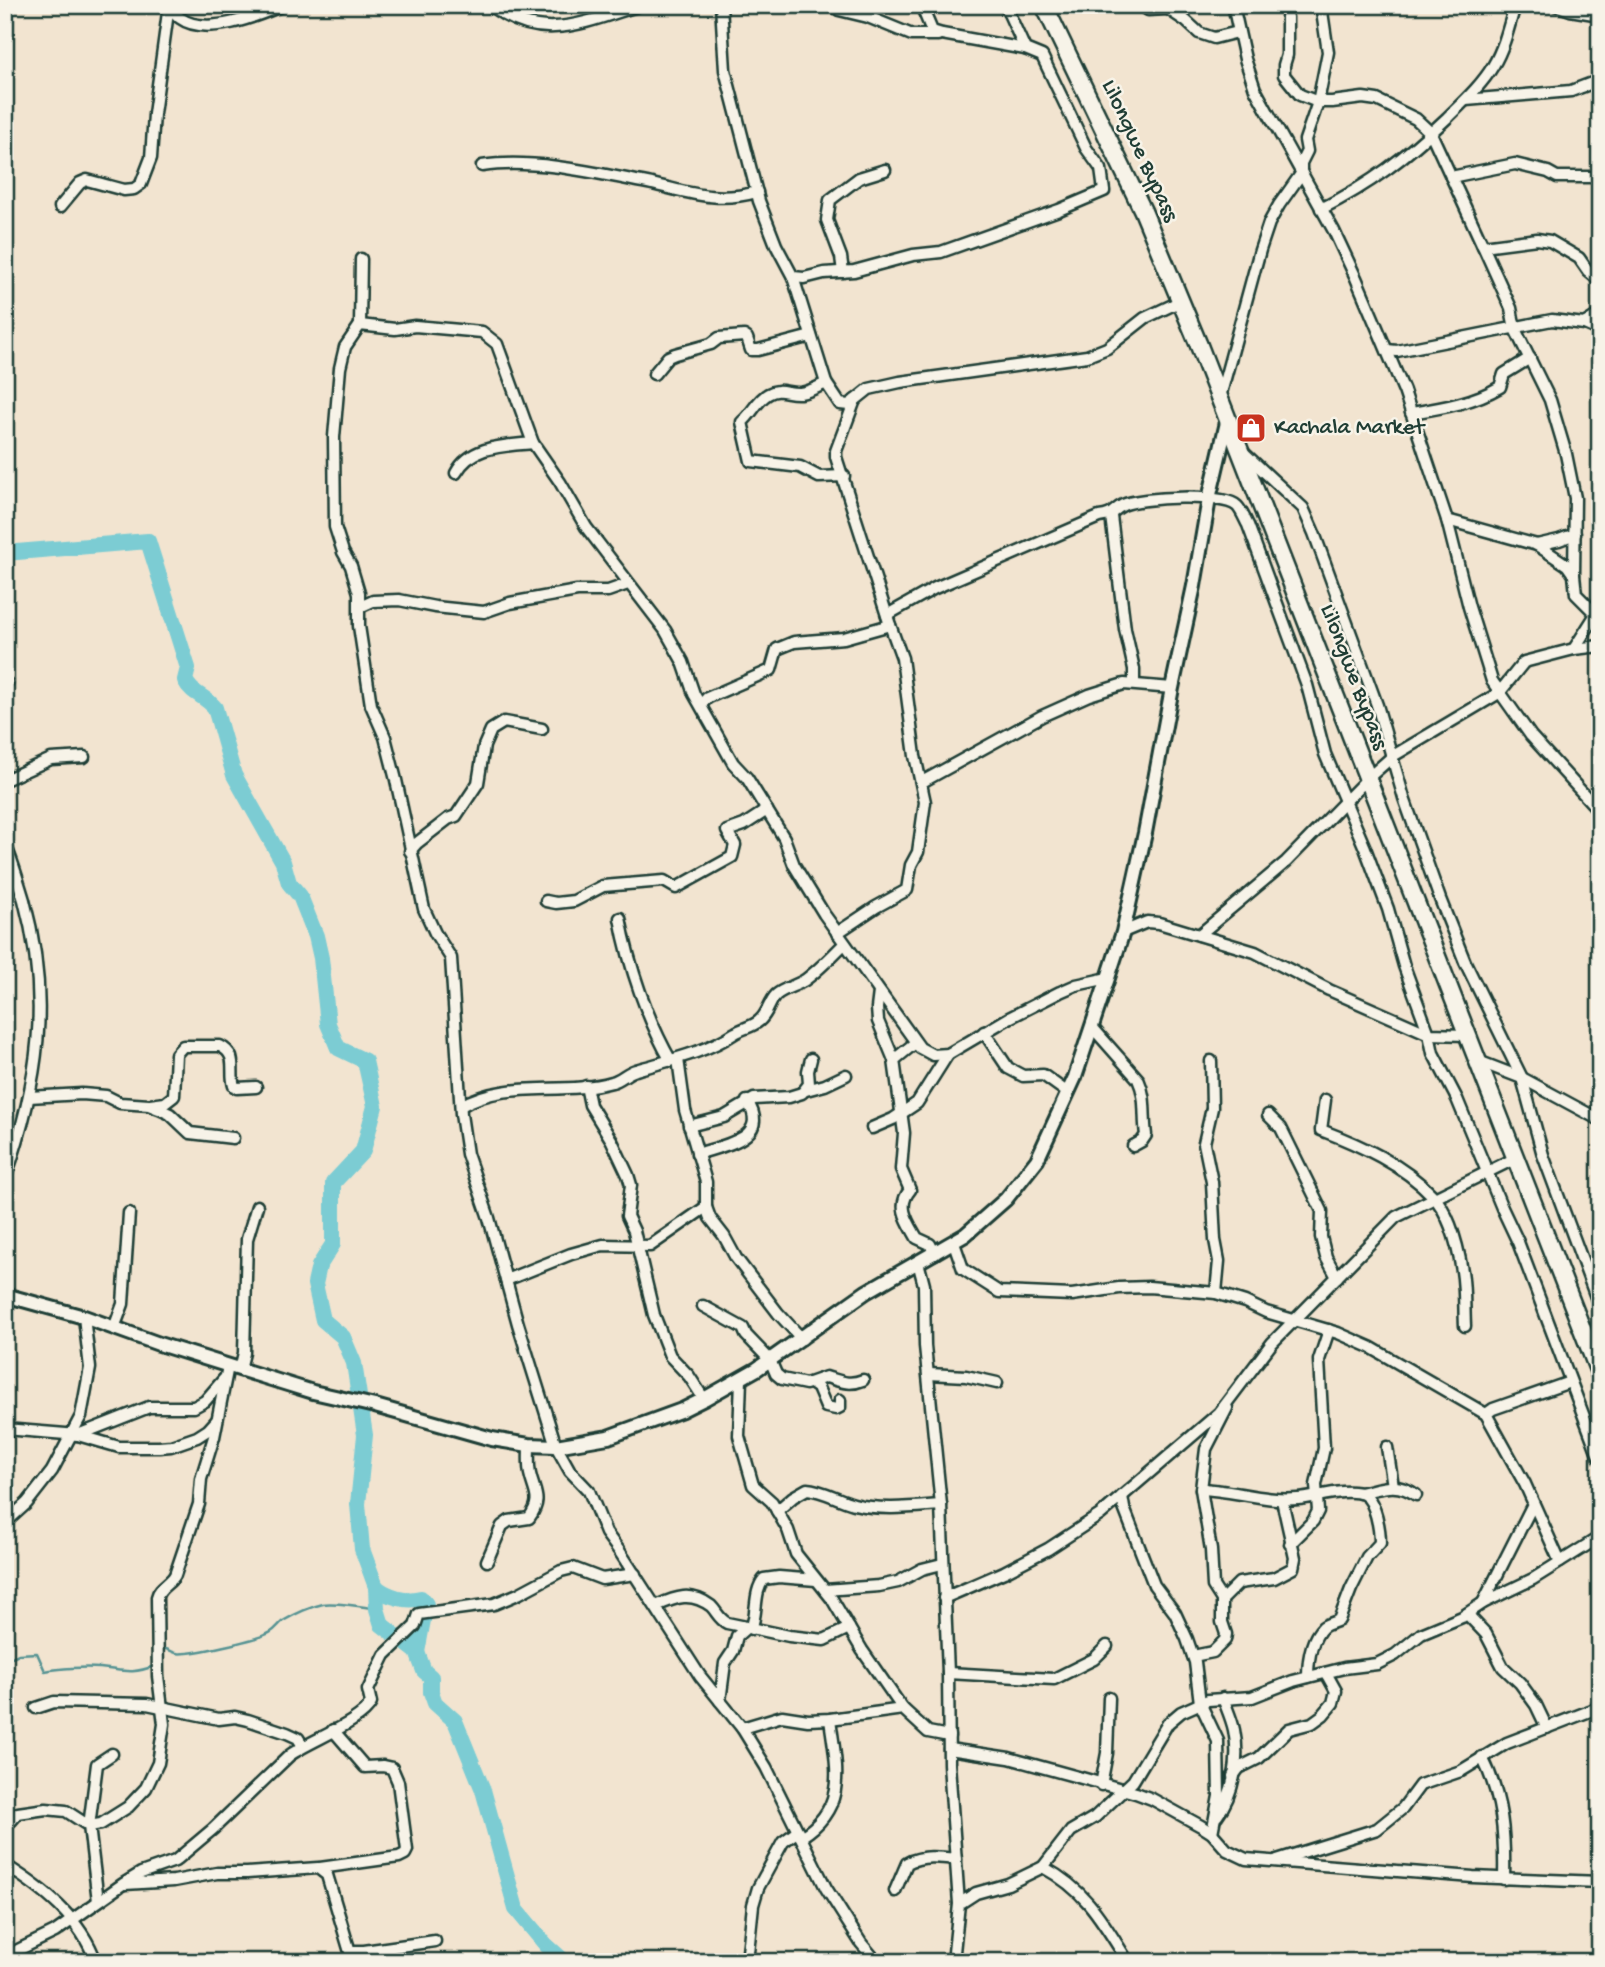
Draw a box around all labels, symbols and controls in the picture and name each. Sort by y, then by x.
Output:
street label: Lilongwe Bypass [1094,76,1184,227]
shop icon: Kachala Market [1234,411,1268,445]
place label: Kachala Market [1274,415,1426,442]
street label: Lilongwe Bypass [1313,600,1393,754]

